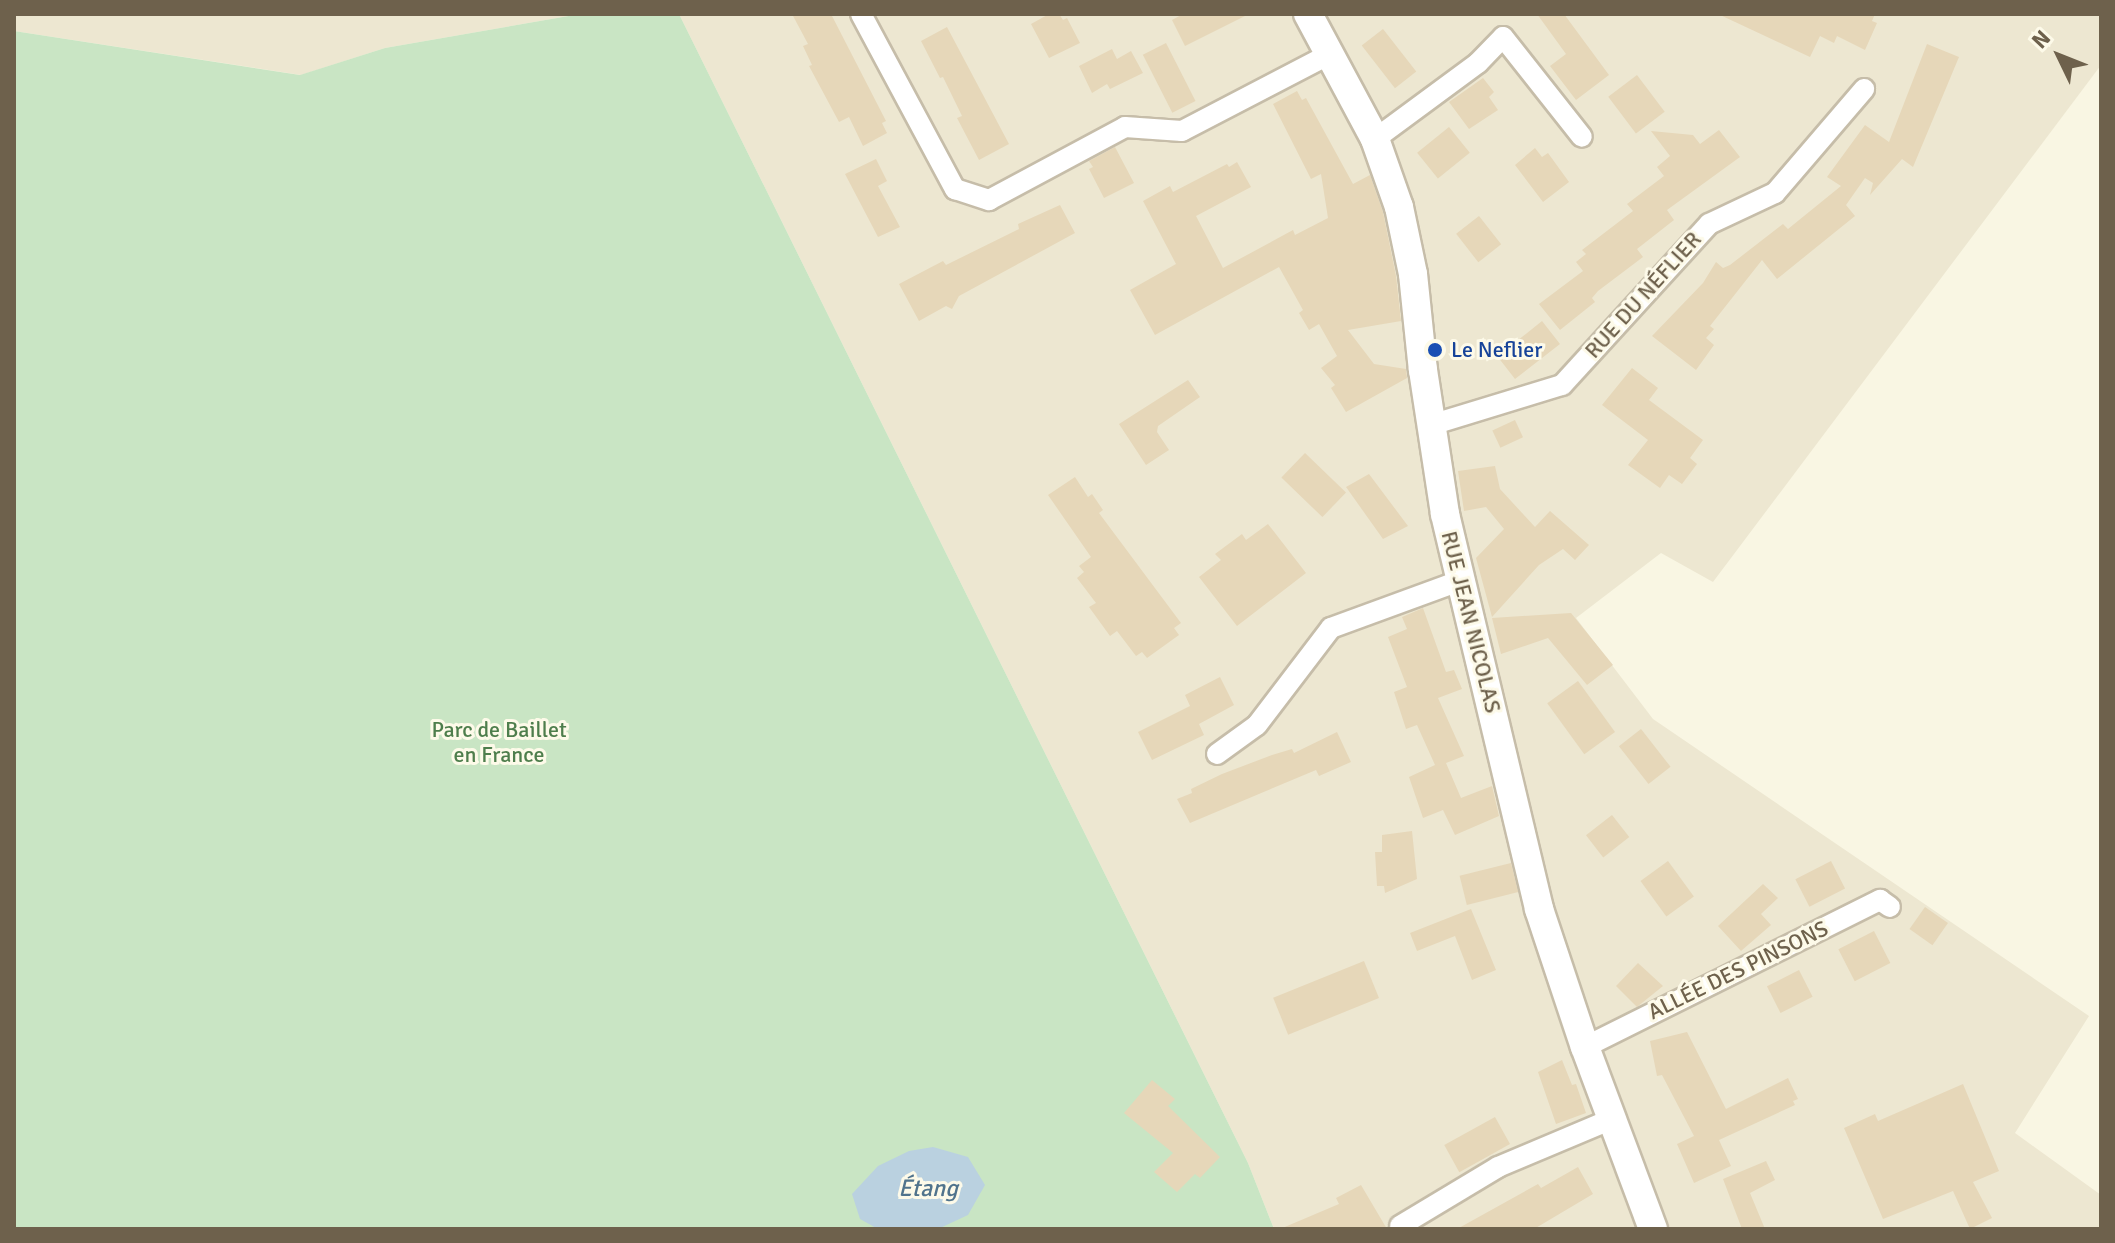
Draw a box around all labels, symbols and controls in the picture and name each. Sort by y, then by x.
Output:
north arrow [2019,16,2099,96]
text: N [2026,24,2056,54]
street label: RUE DU NÉFLIER [1579,226,1707,364]
place label: Le Neflier [1451,337,1542,363]
marker: Le Neflier [1426,341,1444,359]
street label: RUE JEAN NICOLAS [1436,528,1506,716]
park label: Parc de Baillet en France [431,716,567,768]
street label: ALLÉE DES PINSONS [1644,915,1832,1025]
water label: Étang [898,1175,958,1203]

